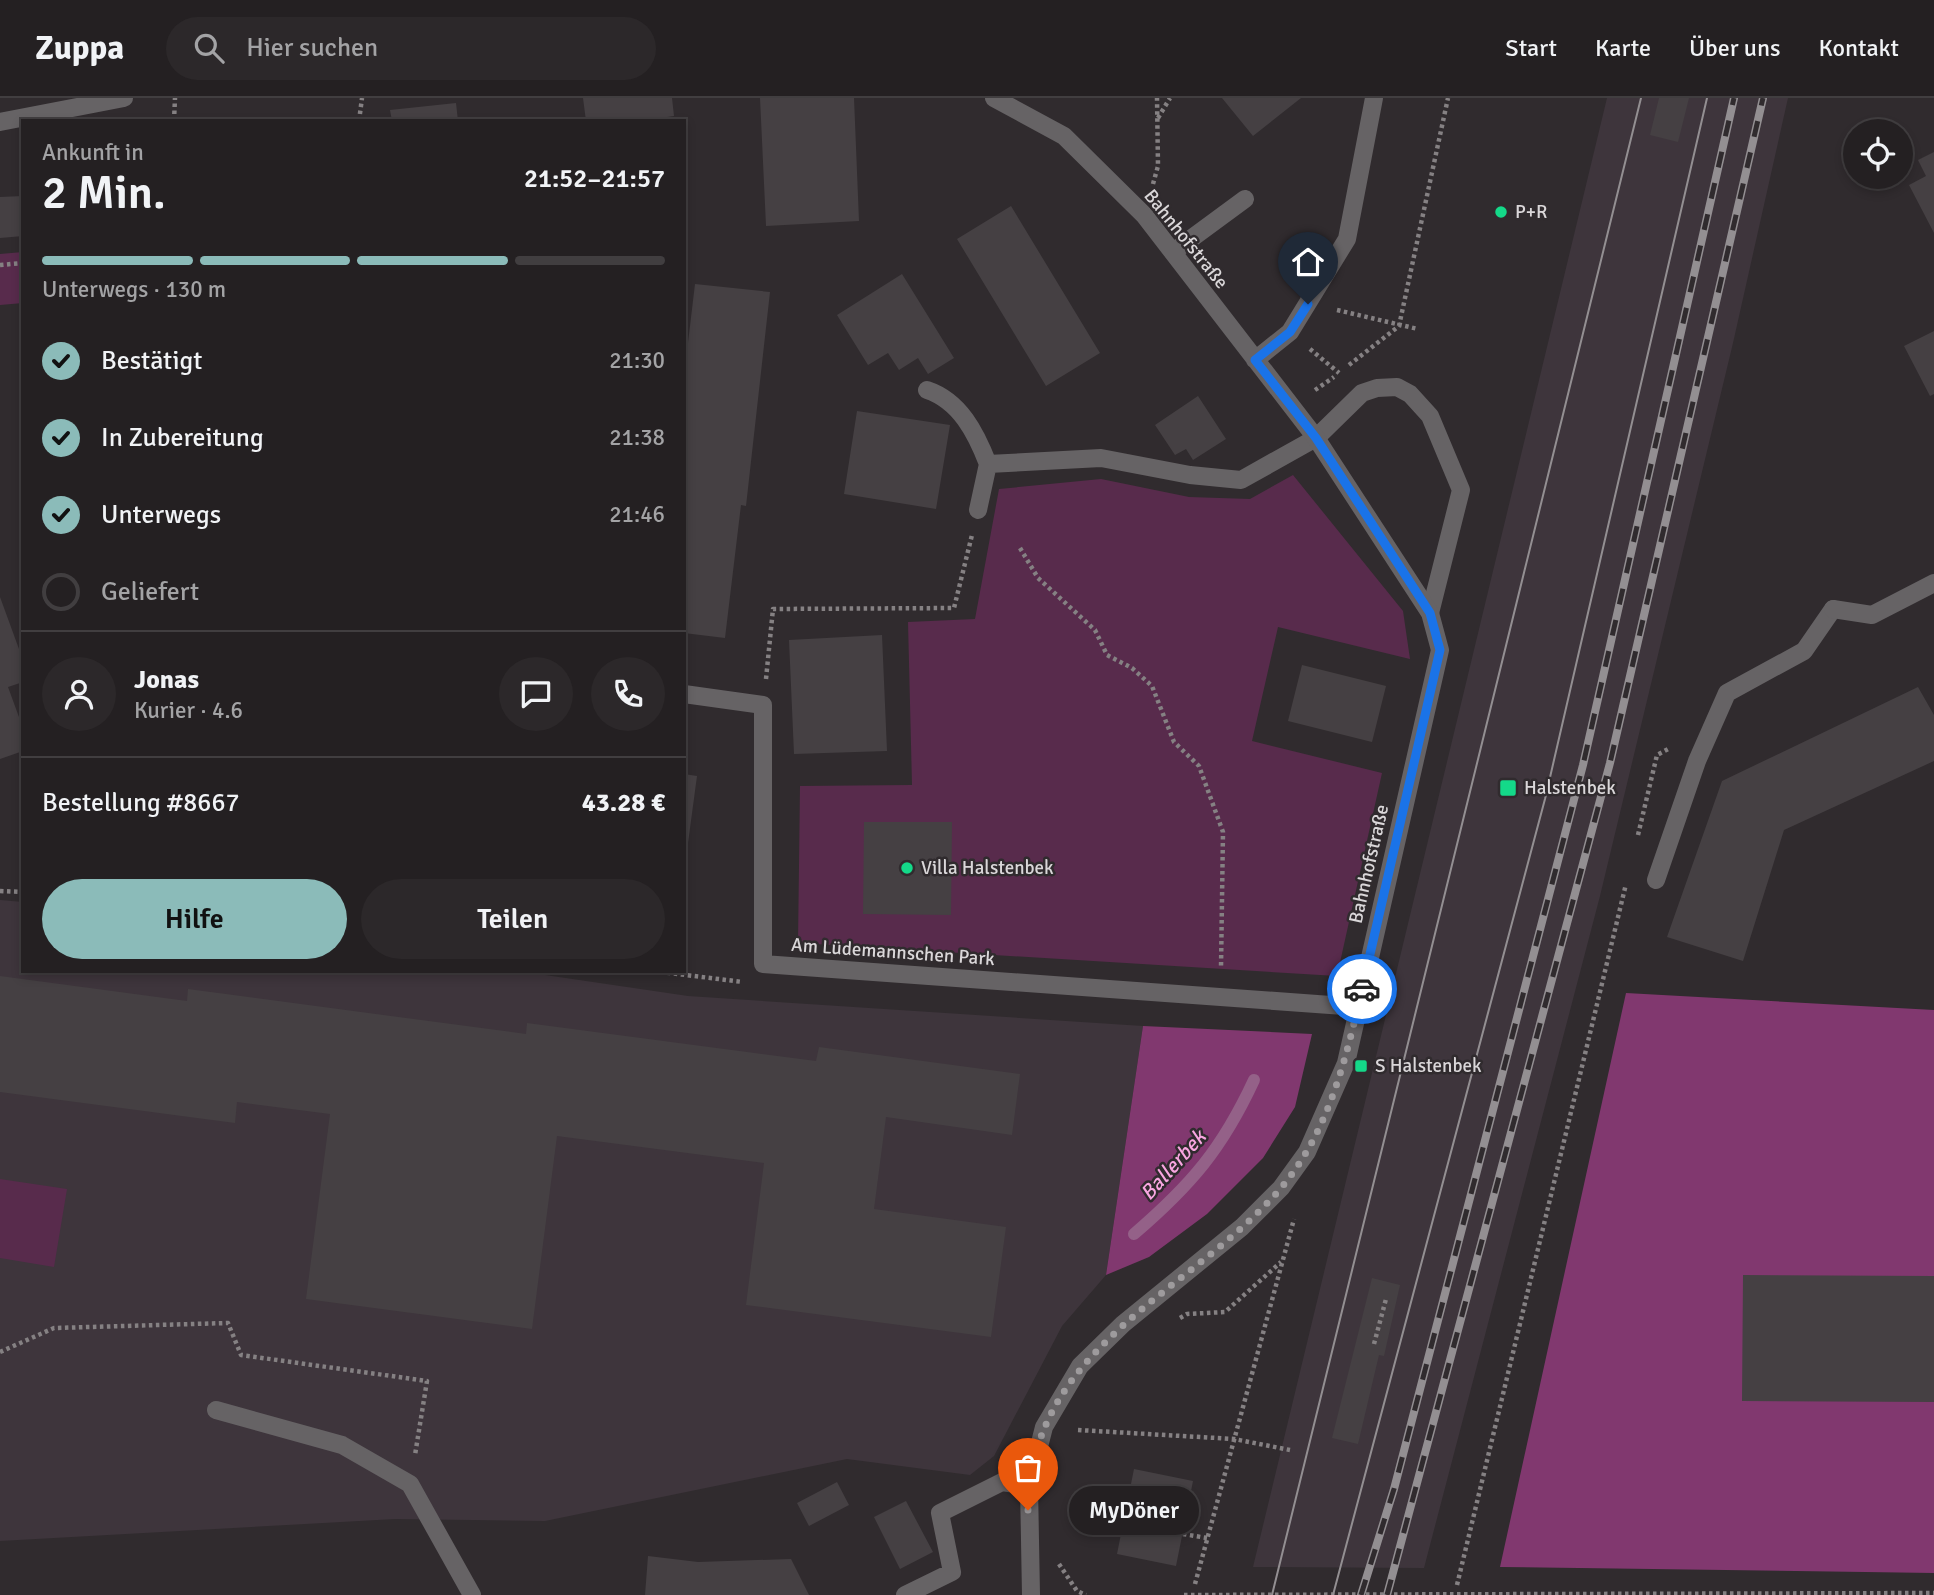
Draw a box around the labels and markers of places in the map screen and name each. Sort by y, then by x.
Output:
place label: P+R [1515,200,1547,224]
marker: P+R [1493,204,1509,220]
pin [1278,232,1338,304]
place label: Halstenbek [1524,776,1616,800]
marker: Halstenbek [1498,778,1518,798]
place label: Villa Halstenbek [921,856,1054,880]
marker: Villa Halstenbek [899,860,915,876]
place label: S Halstenbek [1375,1054,1482,1078]
marker: S Halstenbek [1353,1058,1369,1074]
pin [998,1438,1058,1510]
callout: MyDöner [1070,1486,1200,1534]

